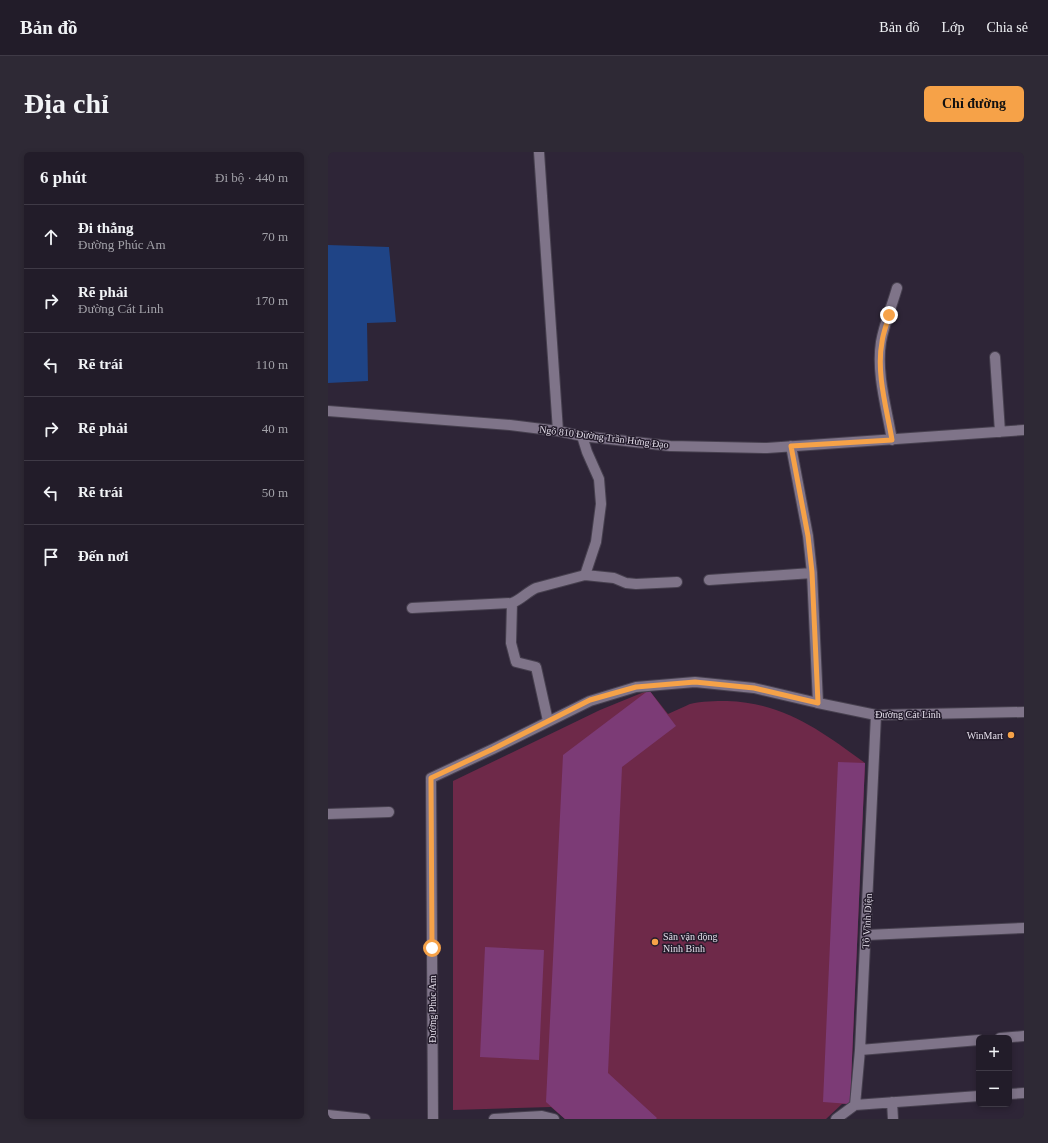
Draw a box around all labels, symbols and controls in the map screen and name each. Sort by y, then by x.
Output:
text: Bản đồ [20,17,78,38]
text: Bản đồ [879,20,919,35]
text: Lớp [941,20,964,35]
text: Chia sẻ [986,20,1028,35]
button: Chỉ đường [924,86,1024,122]
text: Địa chỉ [24,88,109,119]
text: 6 phút [40,168,87,187]
text: Đi bộ · 440 m [215,170,288,185]
text: Đi thẳng [78,220,133,236]
icon: ahead [40,226,62,248]
text: 70 m [262,229,288,244]
text: Đường Phúc Am [78,237,166,252]
text: Rẽ phải [78,284,128,300]
icon: right [40,290,62,312]
text: 170 m [255,293,288,308]
text: Đường Cát Linh [78,301,163,316]
route end [880,306,898,324]
icon: left [40,354,62,376]
text: Rẽ trái [78,356,123,372]
text: 110 m [256,357,288,372]
icon: right [40,418,62,440]
text: Rẽ phải [78,420,128,436]
text: 40 m [262,421,288,436]
street label: Ngõ 810 Đường Trần Hưng Đạo [539,424,669,450]
icon: left [40,482,62,504]
text: Rẽ trái [78,484,123,500]
text: 50 m [262,485,288,500]
icon: arrive [40,546,62,568]
text: Đến nơi [78,548,128,564]
street label: Đường Cát Linh [875,709,941,720]
place label: WinMart [967,730,1003,741]
marker: WinMart [1006,730,1016,740]
street label: Tô Vĩnh Diện [860,893,874,949]
place label: Sân vận động Ninh Bình [663,931,717,954]
marker: Sân vận động Ninh Bình [650,937,660,947]
route start [423,939,441,957]
street label: Đường Phúc Am [427,975,438,1043]
map controls [976,1035,1012,1107]
button: + [976,1035,1012,1071]
button: − [976,1071,1012,1107]

